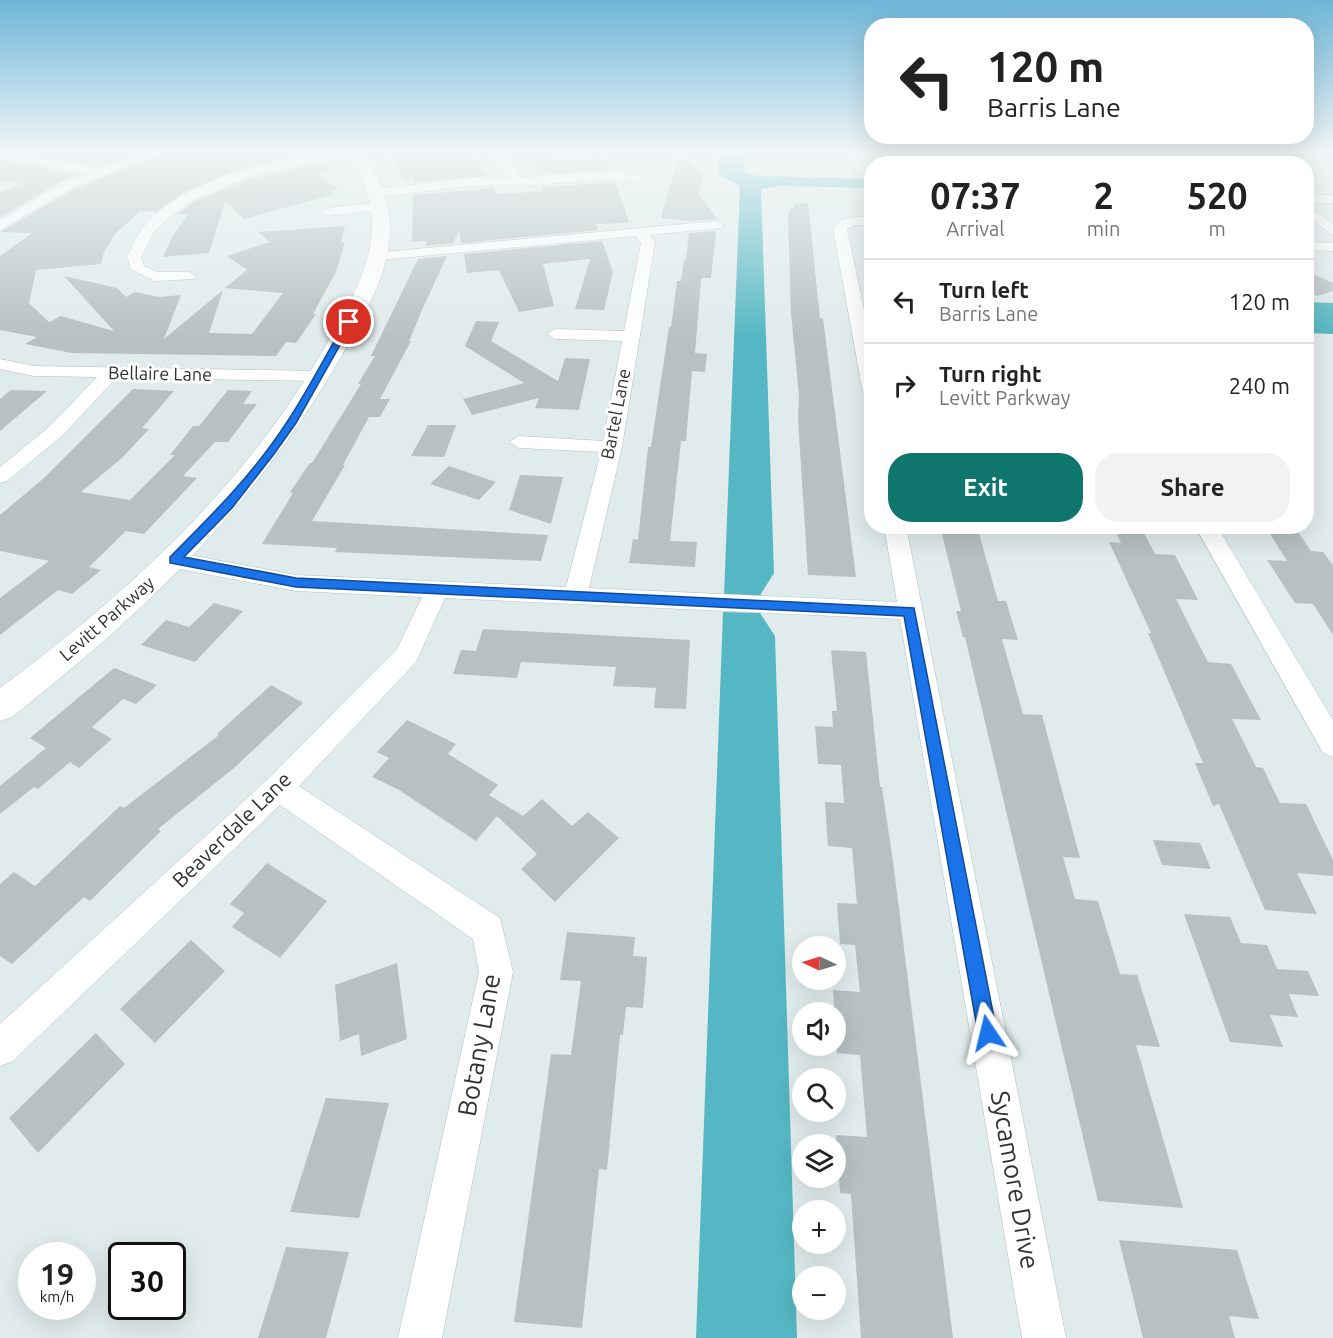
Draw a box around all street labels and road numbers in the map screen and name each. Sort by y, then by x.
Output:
street label: Bellaire Lane [108,362,212,384]
street label: Bartel Lane [596,367,634,461]
street label: Levitt Parkway [55,572,158,665]
street label: Beaverdale Lane [167,767,296,892]
street label: Botany Lane [452,971,505,1118]
street label: Sycamore Drive [986,1089,1045,1271]

